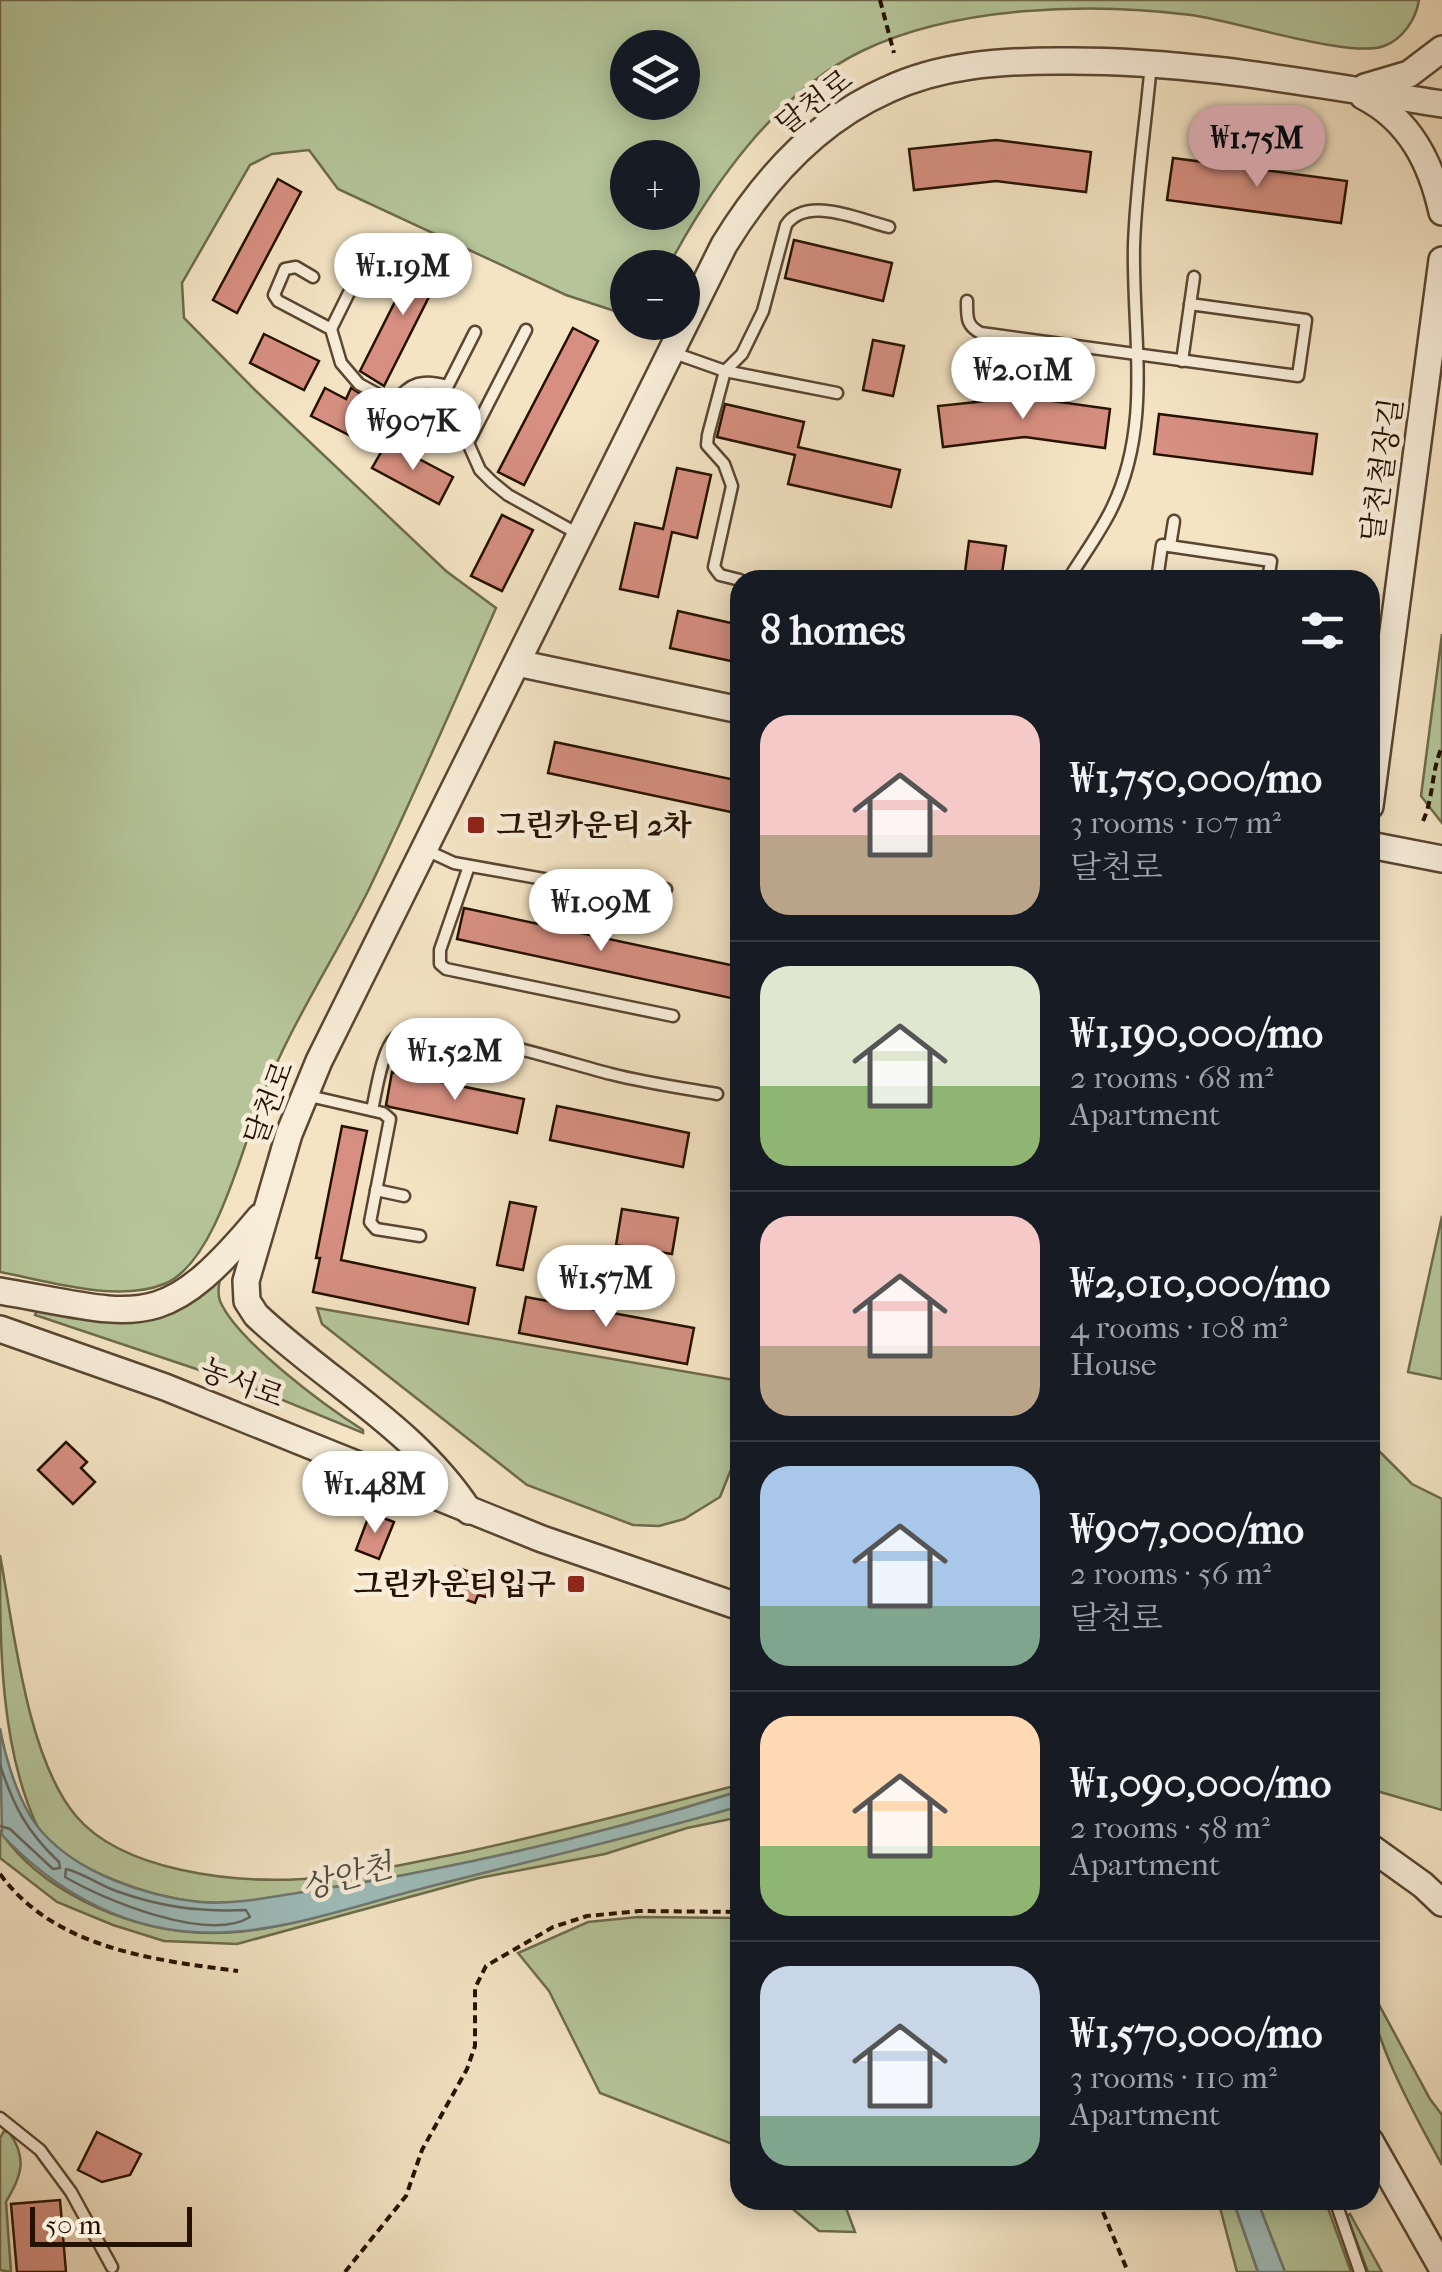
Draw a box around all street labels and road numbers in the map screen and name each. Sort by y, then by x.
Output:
street label: 달천로 [769,62,860,143]
street label: 달천철장길 [1355,396,1410,544]
street label: 달천로 [238,1056,301,1150]
street label: 농서로 [195,1352,289,1415]

